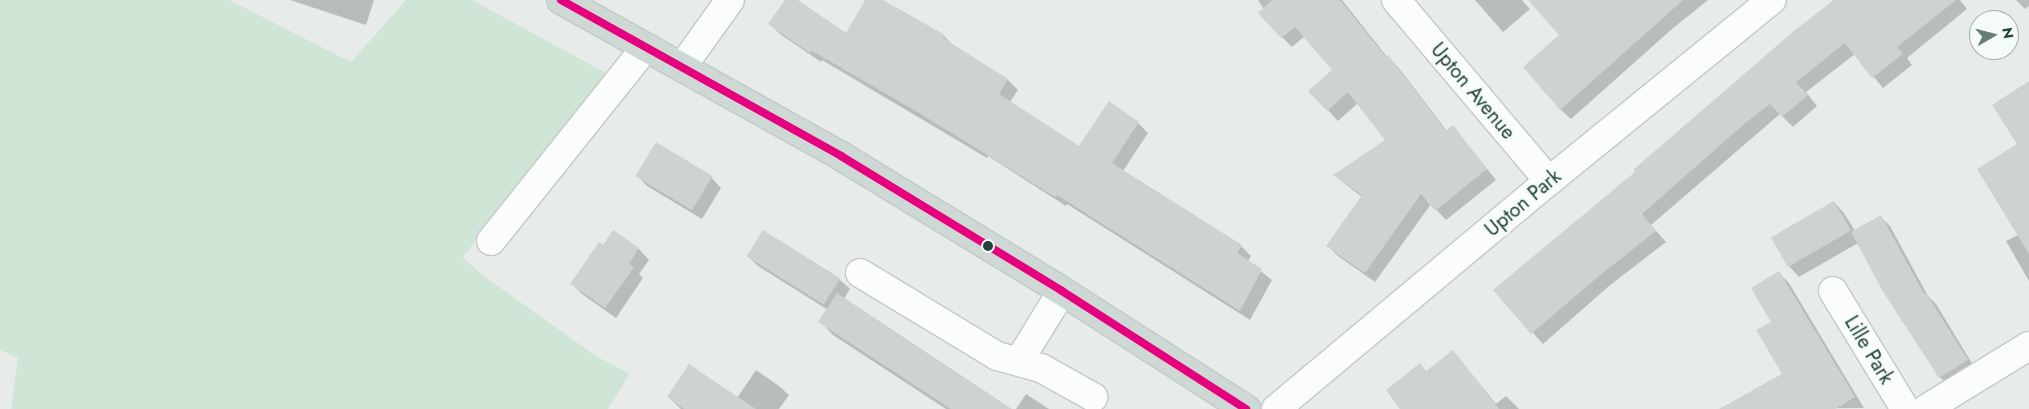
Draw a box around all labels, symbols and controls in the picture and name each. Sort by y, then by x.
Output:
north arrow [1969,10,2019,60]
text: N [1997,26,2019,40]
street label: Upton Avenue [1426,38,1520,144]
street label: Upton Park [1480,164,1566,242]
unlabelled marker [983,241,993,251]
street label: Lille Park [1839,312,1899,388]

